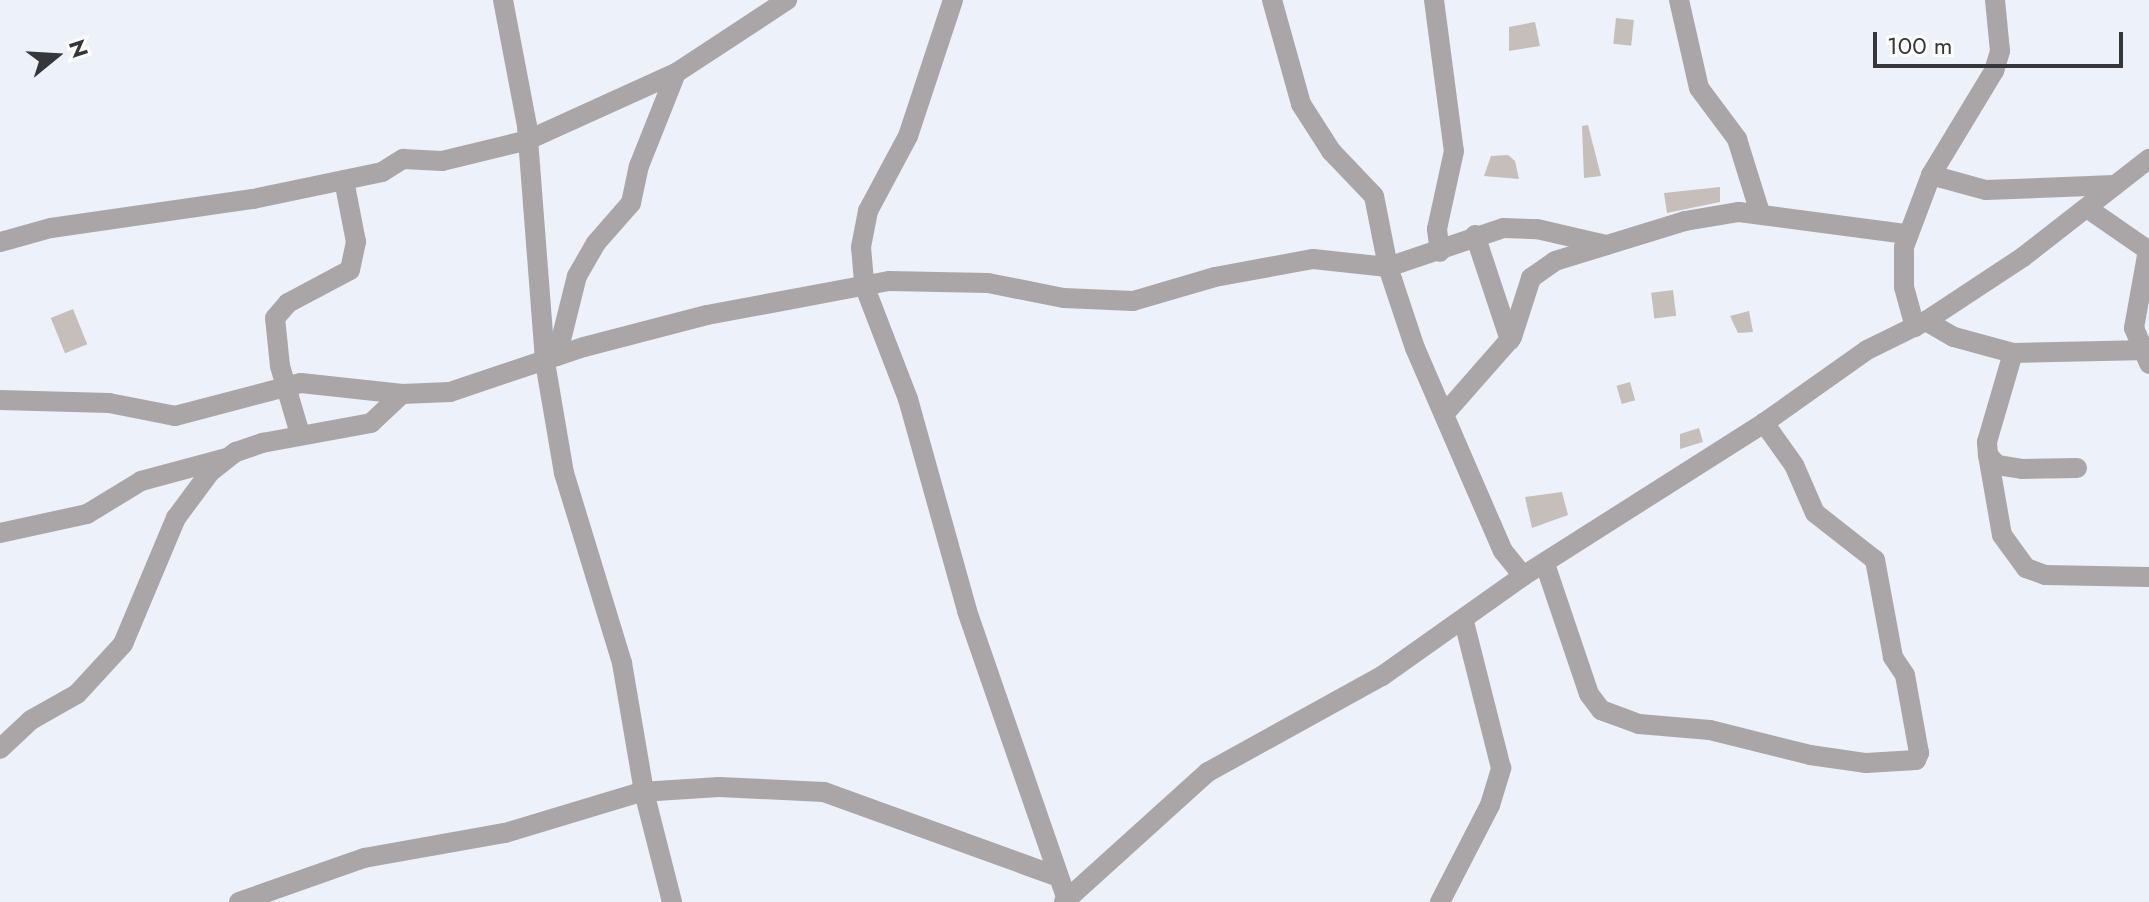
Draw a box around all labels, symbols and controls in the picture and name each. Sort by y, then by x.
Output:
north arrow [16,16,96,96]
scale bar [1877,16,2127,66]
text: 100 m [1887,28,1953,63]
text: N [61,35,97,62]

